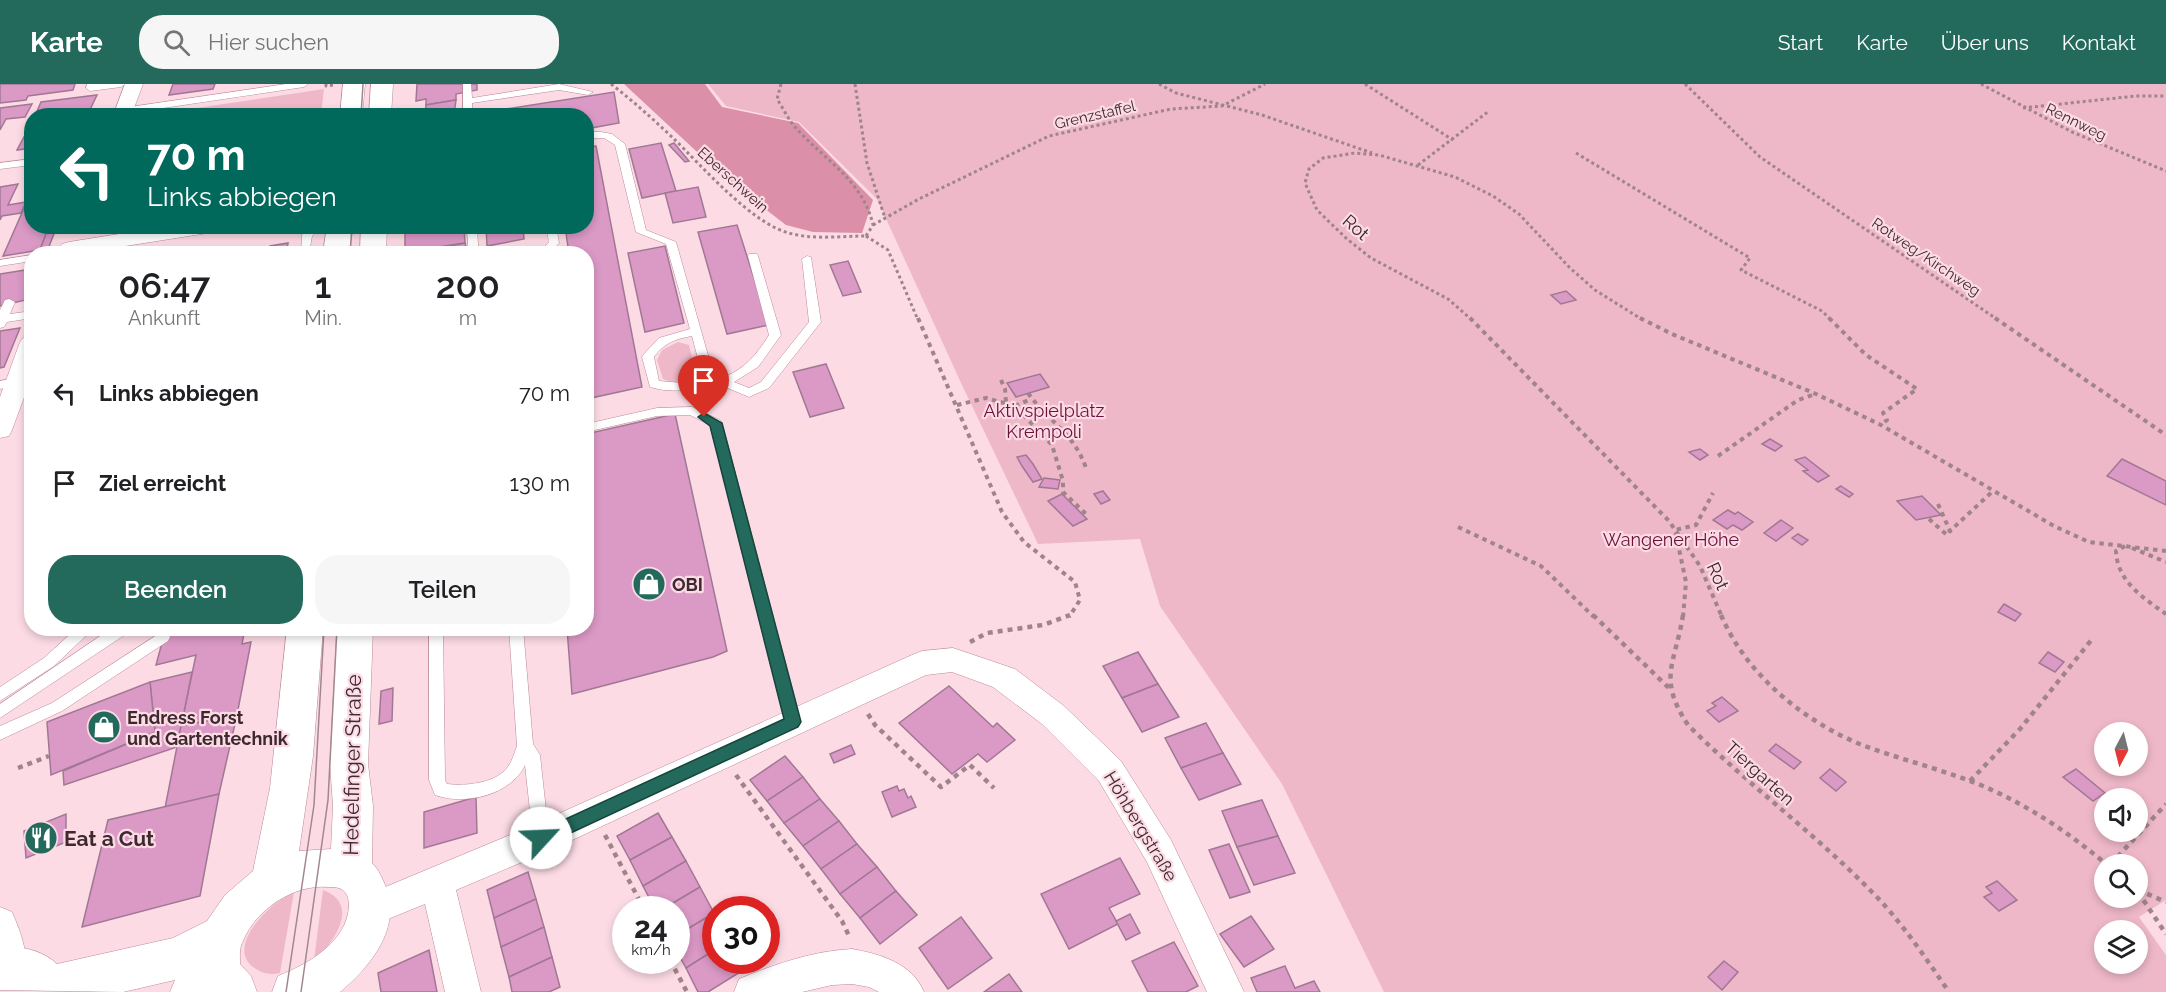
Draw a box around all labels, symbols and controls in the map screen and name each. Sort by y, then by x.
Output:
search box [139,15,559,69]
text: Karte [30,26,103,59]
icon: search [160,26,193,59]
text: Hier suchen [208,29,329,55]
text: Start [1778,30,1823,55]
text: Karte [1856,30,1908,55]
text: Über uns [1941,30,2029,55]
text: Kontakt [2062,30,2136,55]
street label: Grenzstaffel [1053,97,1138,133]
street label: Rennweg [2043,100,2109,144]
text: 70 m [147,131,246,180]
icon: left [48,132,126,210]
street label: Eberschwein [694,143,772,217]
text: Links abbiegen [147,181,337,212]
street label: Rot [1339,210,1373,244]
street label: Rotweg/Kirchweg [1868,214,1984,300]
text: 06:47 [118,264,210,306]
text: 1 [315,264,332,306]
text: 200 [436,264,500,306]
text: Ankunft [128,306,200,330]
text: Min. [304,306,342,330]
text: m [459,306,477,330]
pin [678,355,729,417]
icon: arrive [687,364,720,397]
icon: left [48,377,81,410]
text: Links abbiegen [99,380,259,406]
text: 70 m [519,380,570,406]
park label: Aktivspielplatz Krempoli [984,400,1105,442]
icon: arrive [48,467,81,500]
text: Ziel erreicht [99,470,226,496]
text: 130 m [510,470,570,496]
park label: Wangener Höhe [1603,529,1740,550]
button: Beenden [48,555,303,624]
button: Teilen [315,555,570,624]
street label: Rot [1703,559,1733,593]
shop icon: OBI [631,566,667,602]
place label: OBI [672,574,703,595]
street label: Hedelfinger Straße [338,674,366,856]
place label: Endress Forst und Gartentechnik [127,707,289,749]
shop icon: Endress Forst und Gartentechnik [86,709,122,745]
north arrow [2094,722,2148,776]
map controls [2094,722,2148,974]
street label: Tiergarten [1721,737,1799,809]
street label: Höhbergstraße [1100,767,1182,885]
button: sound [2094,788,2148,842]
position arrow [509,806,573,870]
restaurant icon: Eat a Cut [23,820,59,856]
place label: Eat a Cut [64,826,154,851]
button: search [2094,854,2148,908]
speed limit sign: 30 [702,896,780,974]
text: 24 [634,910,668,945]
button: layers [2094,920,2148,974]
text: km/h [631,941,671,959]

